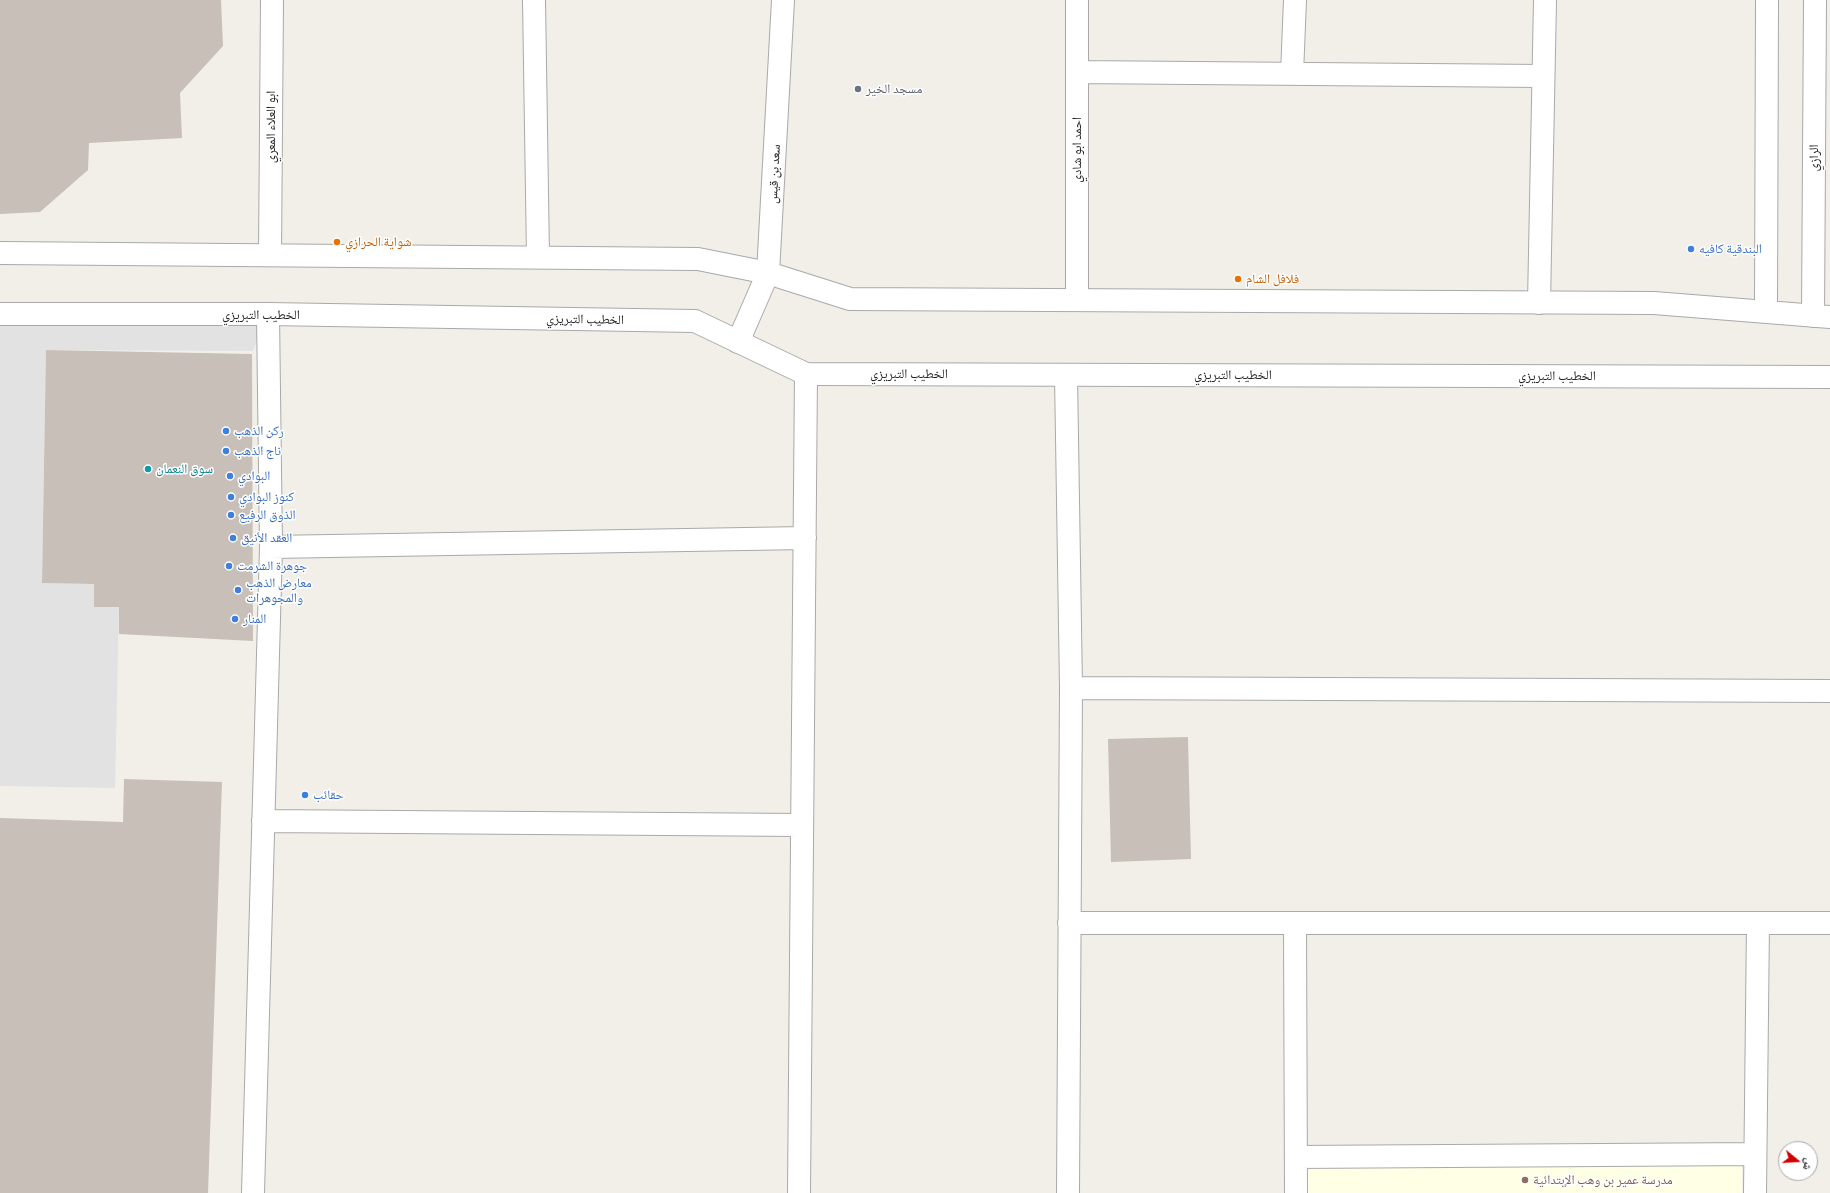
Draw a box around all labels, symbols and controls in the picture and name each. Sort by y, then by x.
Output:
place label: مسجد الخير [866,81,922,97]
marker: مسجد الخير [853,84,863,94]
street label: ابو العلاء المعري [263,91,279,163]
street label: احمد ابو شادي [1069,117,1085,183]
street label: سعد بن قيس [765,144,783,204]
street label: الرازي [1806,144,1822,172]
place label: شواية الحرازي [345,234,412,250]
marker: شواية الحرازي [332,237,342,247]
place label: البندقية كافيه [1699,241,1762,257]
marker: البندقية كافيه [1686,244,1696,254]
place label: فلافل الشام [1246,271,1299,287]
marker: فلافل الشام [1233,274,1243,284]
street label: الخطيب التبريزي [222,307,300,323]
street label: الخطيب التبريزي [546,311,624,327]
street label: الخطيب التبريزي [870,366,948,382]
street label: الخطيب التبريزي [1194,367,1272,383]
street label: الخطيب التبريزي [1518,368,1596,384]
place label: ركن الذهب [234,423,284,439]
marker: ركن الذهب [221,426,231,436]
place label: ناج الذهب [234,443,281,459]
marker: ناج الذهب [221,446,231,456]
place label: سوق النعمان [156,461,213,477]
marker: سوق النعمان [143,464,153,474]
place label: البوادي [238,468,270,484]
marker: البوادي [225,471,235,481]
place label: كنوز البوادي [239,489,294,505]
marker: كنوز البوادي [226,492,236,502]
place label: الذوق الرفيع [239,507,296,523]
marker: الذوق الرفيع [226,510,236,520]
place label: العقد الأنيق [241,530,292,546]
marker: العقد الأنيق [228,533,238,543]
place label: جوهرة الشرمت [237,558,307,574]
marker: جوهرة الشرمت [224,561,234,571]
place label: معارض الذهب والمجوهرات [246,575,312,606]
marker: معارض الذهب والمجوهرات [233,585,243,595]
place label: المنار [243,611,266,627]
marker: المنار [230,614,240,624]
place label: حقائب [313,787,344,803]
marker: حقائب [300,790,310,800]
north arrow [1778,1141,1818,1181]
text: ش [1801,1157,1817,1172]
place label: مدرسة عمير بن وهب الإبتدائية [1533,1172,1673,1188]
marker: مدرسة عمير بن وهب الإبتدائية [1520,1175,1530,1185]

